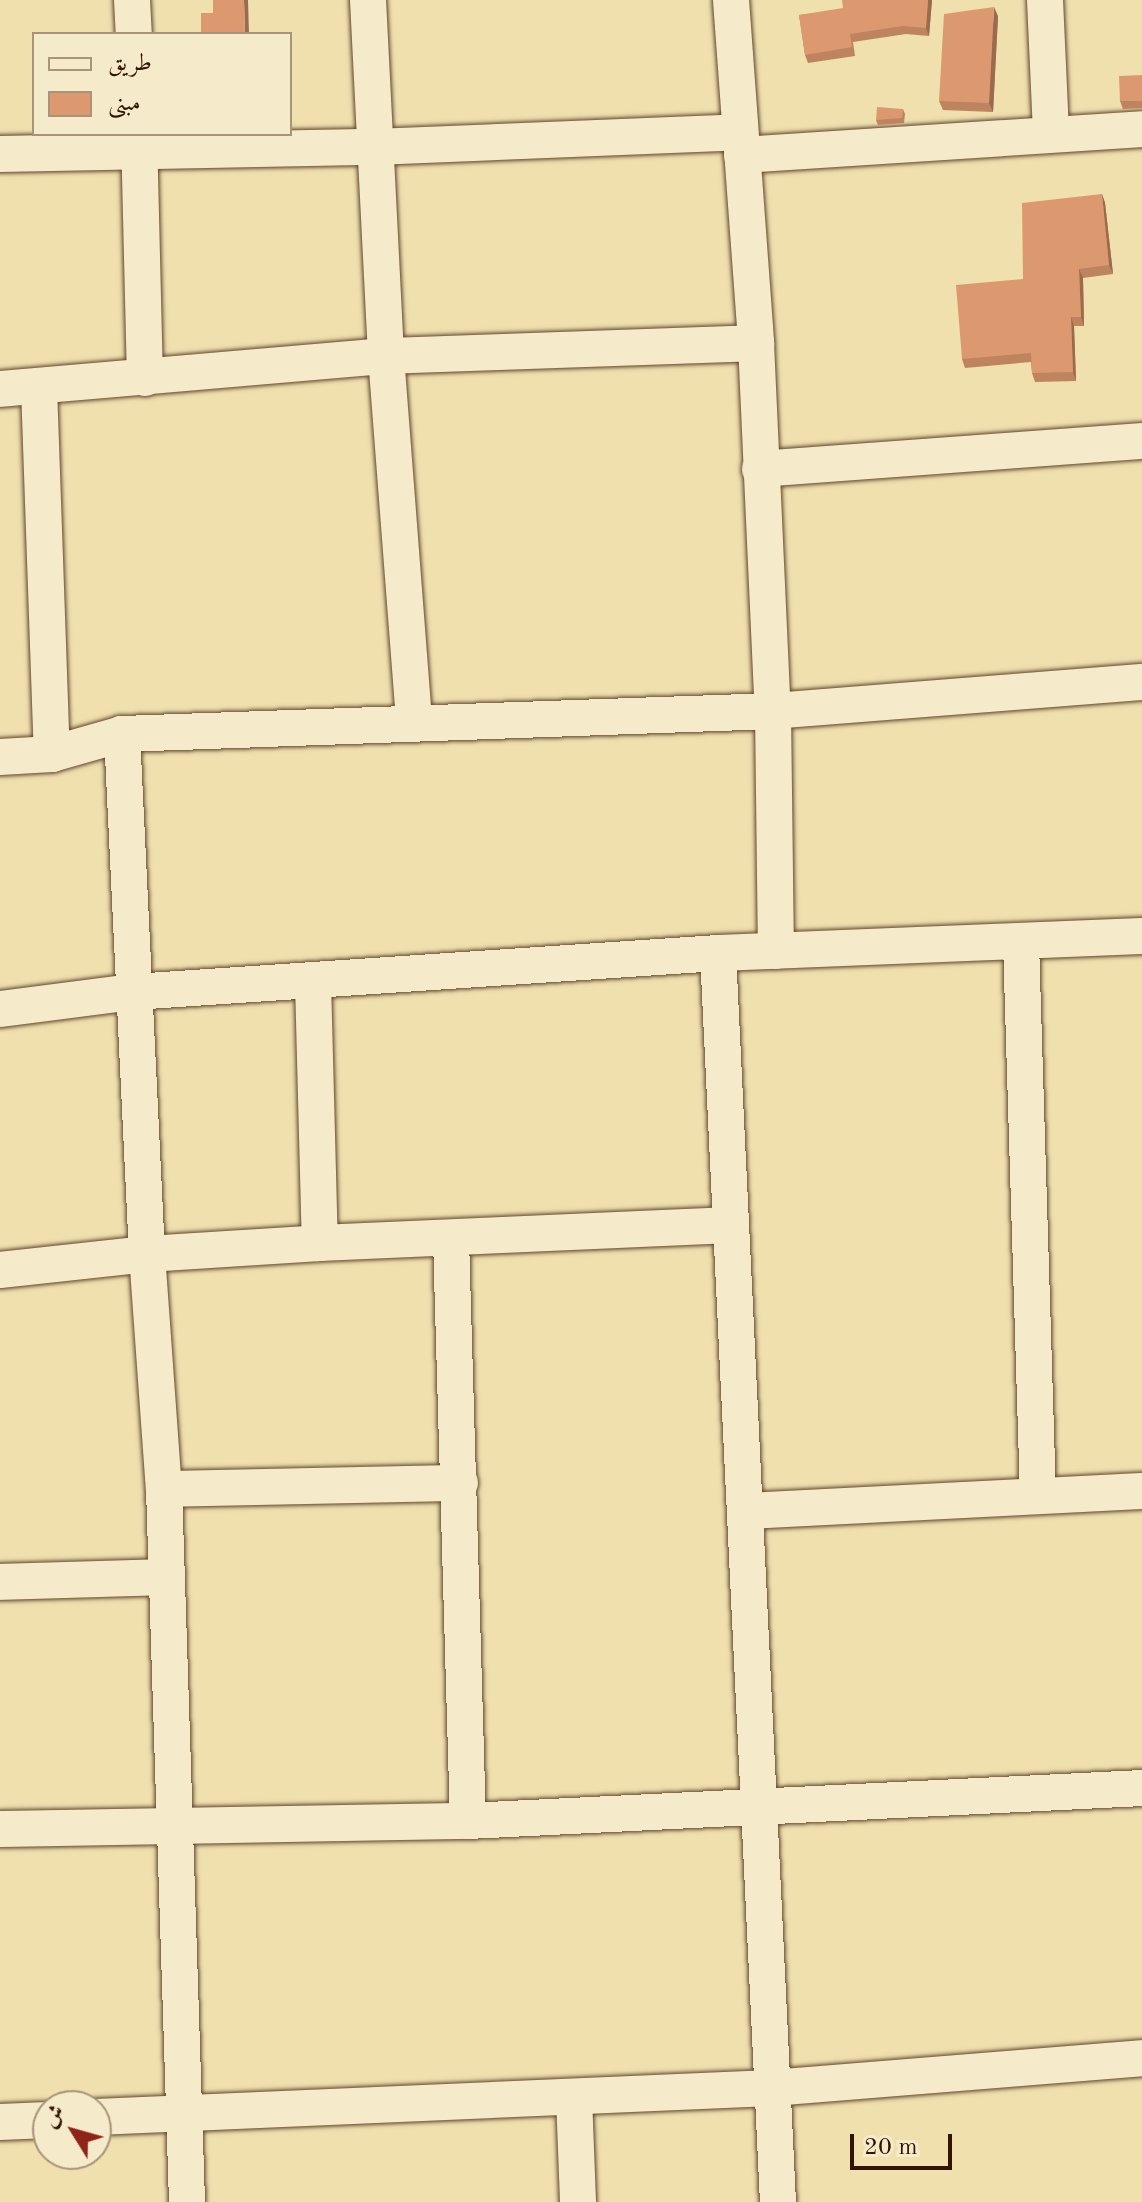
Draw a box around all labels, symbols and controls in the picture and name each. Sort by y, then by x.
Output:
legend [32,32,292,136]
text: طريق [108,52,152,76]
text: مبنى [108,92,141,116]
north arrow [32,2090,112,2170]
text: ش [39,2101,70,2132]
scale bar [854,2118,956,2168]
text: 20 m [864,2136,918,2160]

